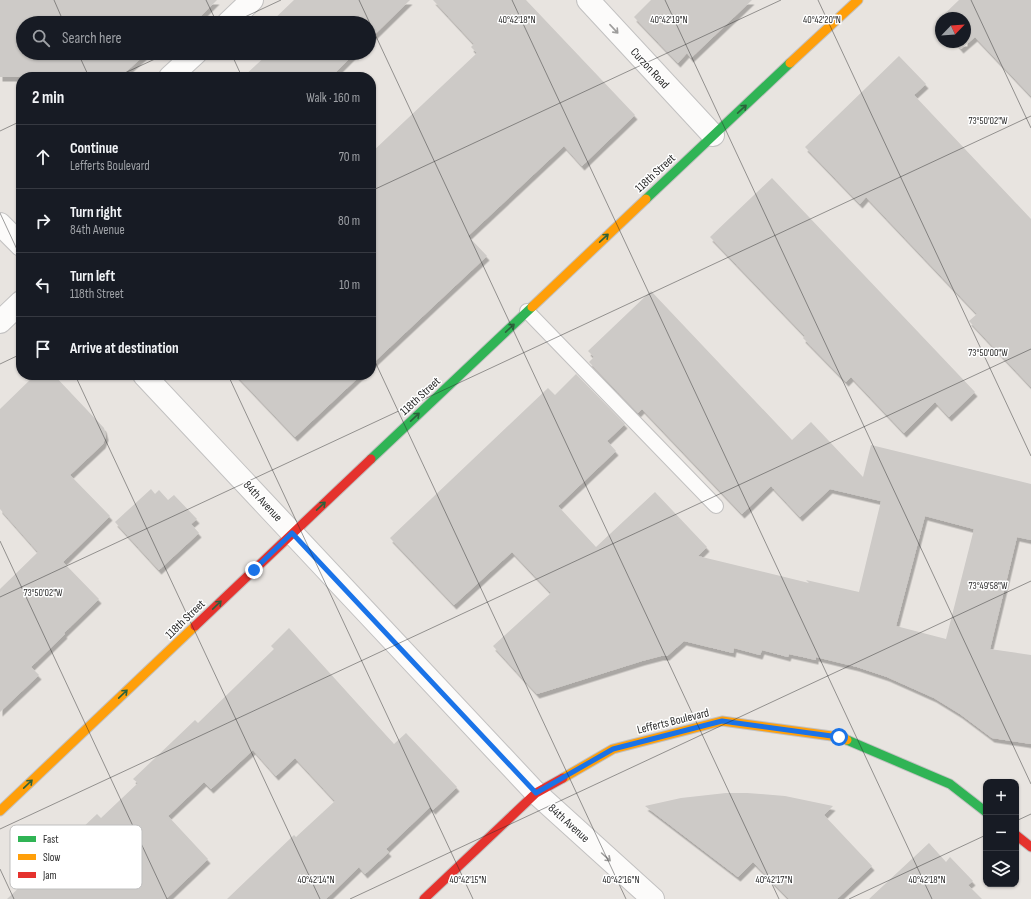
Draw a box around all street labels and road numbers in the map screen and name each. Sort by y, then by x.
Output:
street label: Curzon Road [627,45,672,92]
street label: 118th Street [632,151,679,196]
street label: 118th Street [397,374,444,419]
street label: 84th Avenue [240,478,285,525]
street label: 118th Street [162,596,209,642]
street label: Lefferts Boulevard [636,705,711,738]
street label: 84th Avenue [545,801,593,846]

